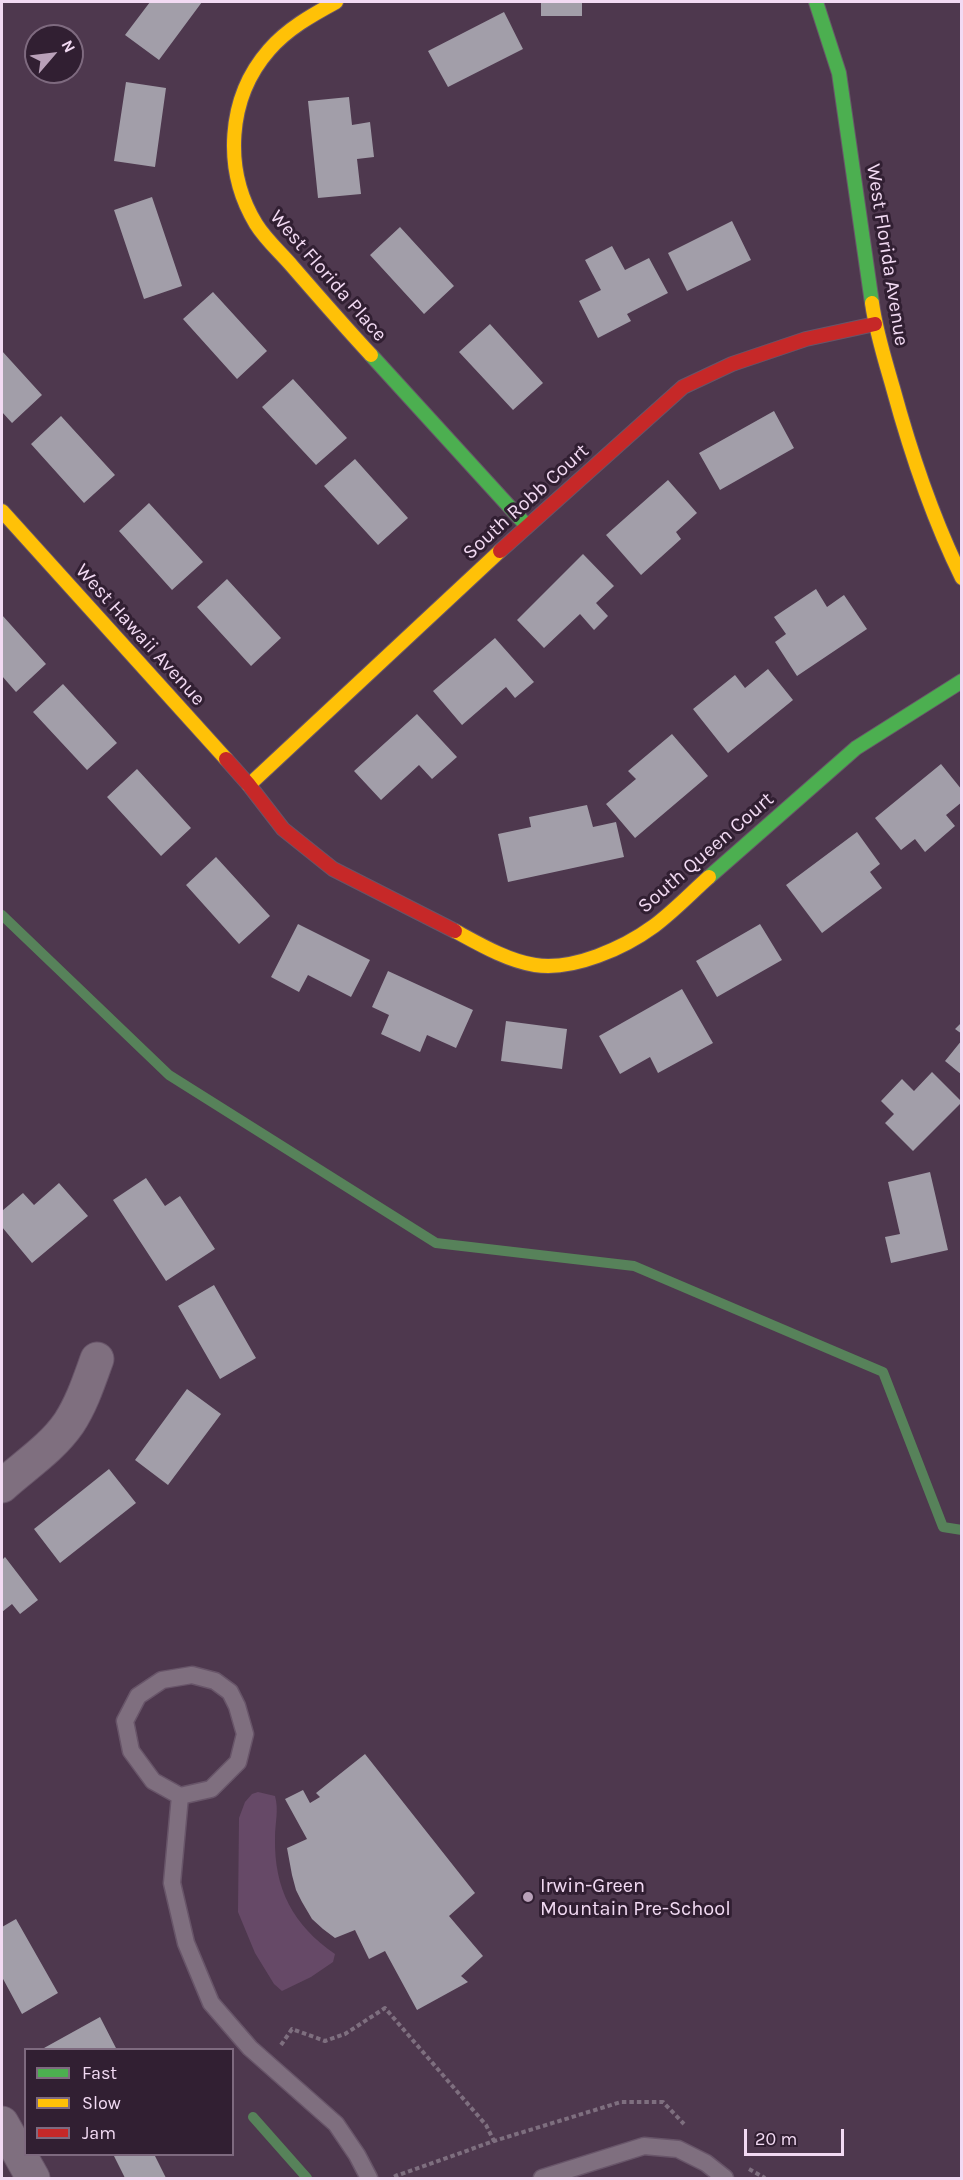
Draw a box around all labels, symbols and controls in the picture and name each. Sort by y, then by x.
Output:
north arrow [24,24,84,84]
text: N [57,37,80,56]
street label: West Florida Avenue [861,162,913,348]
street label: West Florida Place [264,205,392,347]
street label: South Robb Court [458,439,594,565]
street label: West Hawaii Avenue [70,559,210,711]
street label: South Queen Court [633,788,779,918]
place label: Irwin-Green Mountain Pre-School [540,1874,731,1921]
marker: Irwin-Green Mountain Pre-School [521,1890,535,1904]
legend [24,2048,234,2156]
text: Fast [82,2062,117,2084]
text: Slow [82,2092,121,2114]
scale bar [747,2117,848,2155]
text: Jam [82,2122,116,2144]
text: 20 m [755,2128,797,2150]

